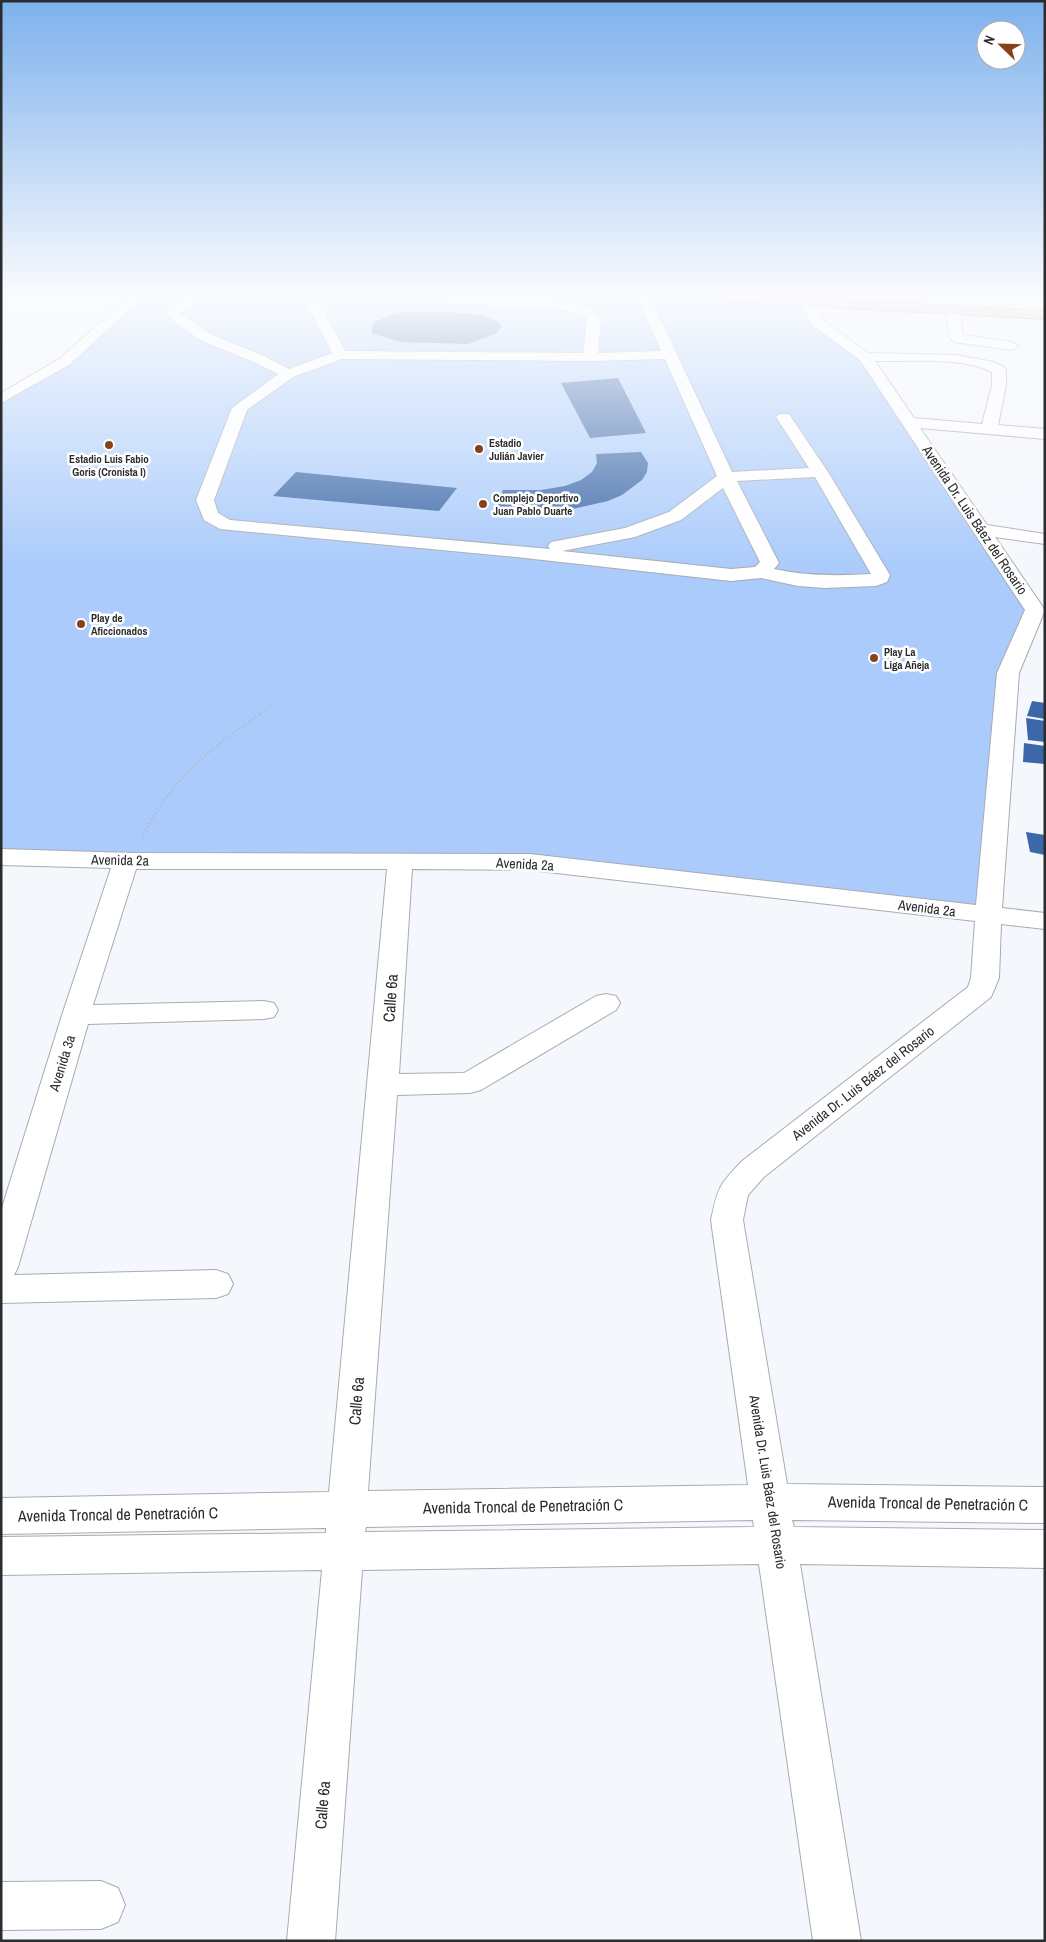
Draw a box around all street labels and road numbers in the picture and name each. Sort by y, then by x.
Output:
street label: Avenida Dr. Luis Báez del Rosario [918,441,1032,598]
street label: Avenida 2a [90,850,150,870]
street label: Avenida 2a [495,853,555,875]
street label: Avenida 2a [896,895,957,921]
street label: Calle 6a [377,973,403,1023]
street label: Avenida Dr. Luis Báez del Rosario [787,1022,938,1145]
street label: Avenida 3a [45,1032,79,1094]
street label: Calle 6a [343,1375,369,1426]
street label: Avenida Dr. Luis Báez del Rosario [745,1393,791,1570]
street label: Avenida Troncal de Penetración C [827,1490,1028,1516]
street label: Avenida Troncal de Penetración C [422,1493,623,1519]
street label: Avenida Troncal de Penetración C [17,1501,218,1527]
street label: Calle 6a [309,1779,335,1830]

